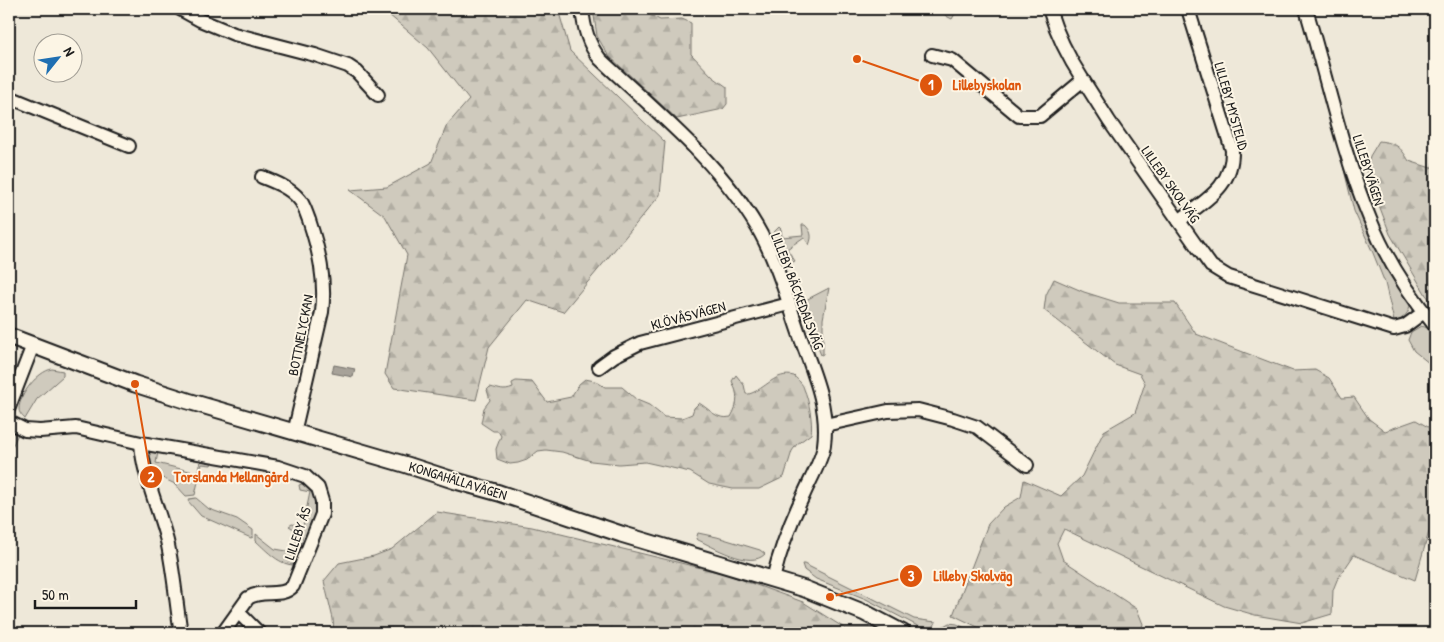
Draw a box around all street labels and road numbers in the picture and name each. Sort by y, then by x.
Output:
street label: LILLEBY MYSTELID [1210,60,1254,152]
street label: LILLEBYVÄGEN [1349,132,1389,208]
street label: LILLEBY SKOLVÄG [1137,142,1205,226]
street label: LILLEBY BÄCKEDALSVÄG [767,230,829,352]
street label: BOTTNELYCKAN [283,293,317,377]
street label: KLÖVÅSVÄGEN [649,296,727,334]
street label: KONGAHÄLLAVÄGEN [407,456,509,504]
street label: LILLEBY ÅS [279,503,315,562]

